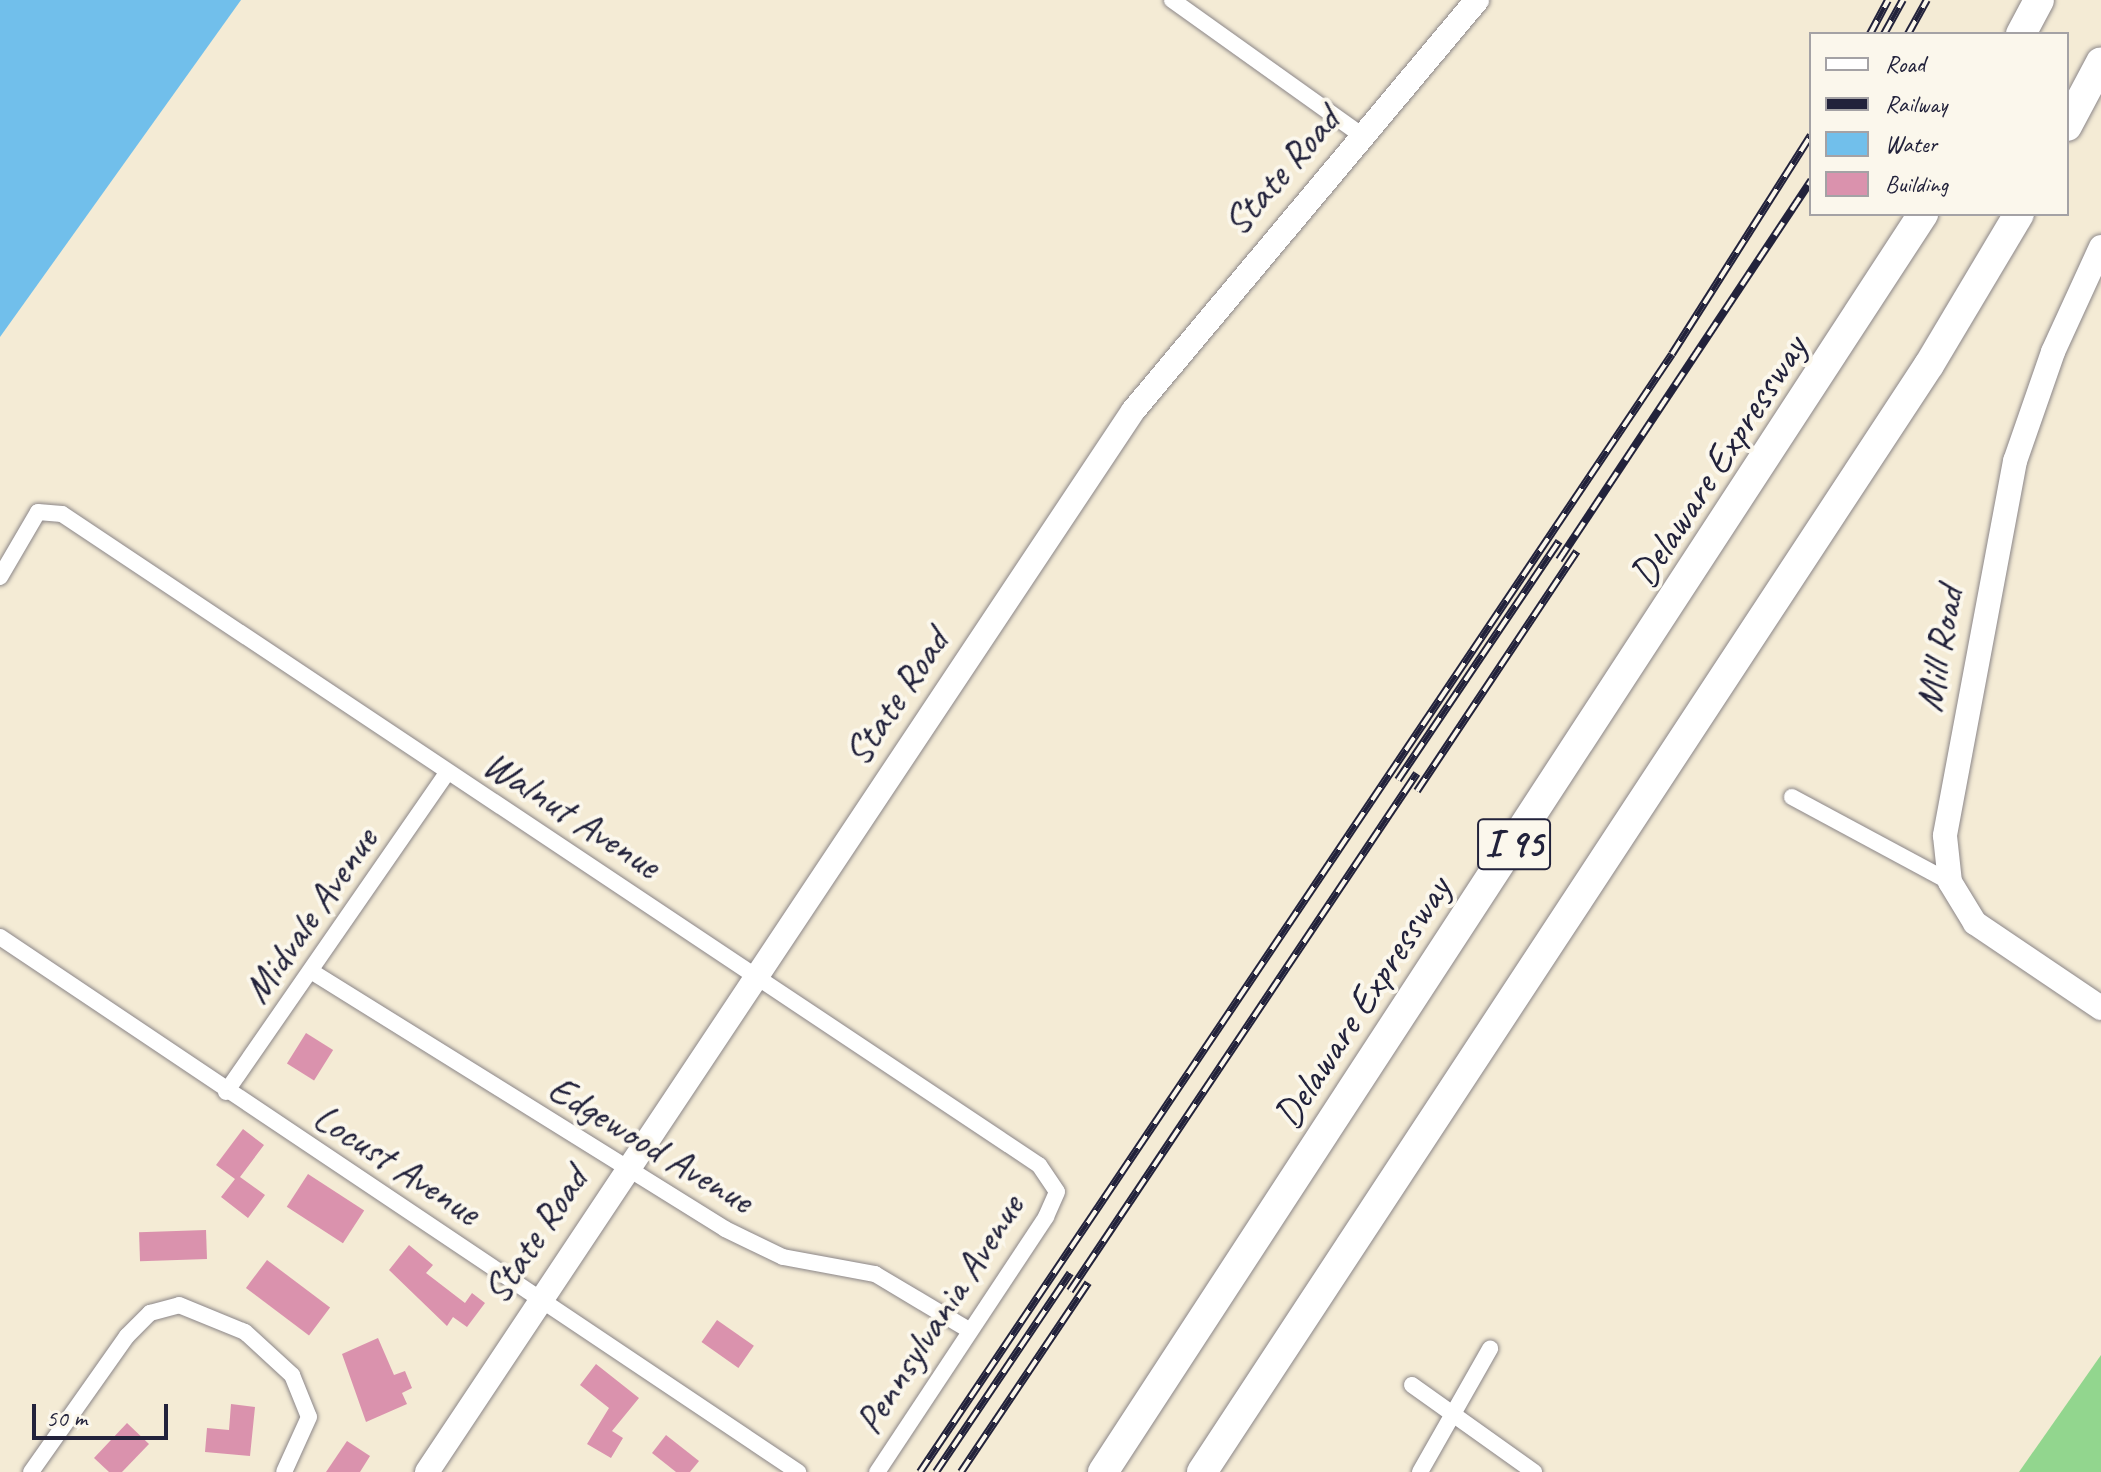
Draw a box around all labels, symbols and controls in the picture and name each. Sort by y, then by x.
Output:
legend [1809,32,2069,216]
text: Road [1885,49,1925,79]
text: Railway [1885,89,1947,119]
street label: State Road [1212,97,1350,245]
text: Water [1885,129,1937,159]
text: Building [1885,169,1948,199]
street label: Delaware Expressway [1619,327,1817,595]
street label: Mill Road [1904,582,1974,716]
street label: State Road [833,620,959,774]
street label: Walnut Avenue [475,739,669,889]
road number: I 95 [1476,810,1552,878]
street label: Midvale Avenue [232,818,388,1012]
street label: Delaware Expressway [1263,868,1461,1136]
street label: Edgewood Avenue [540,1064,762,1224]
street label: Locust Avenue [305,1093,489,1235]
street label: State Road [472,1158,598,1312]
street label: Pennsylvania Avenue [844,1186,1034,1442]
scale bar [36,1388,172,1438]
text: 50 m [46,1403,87,1433]

